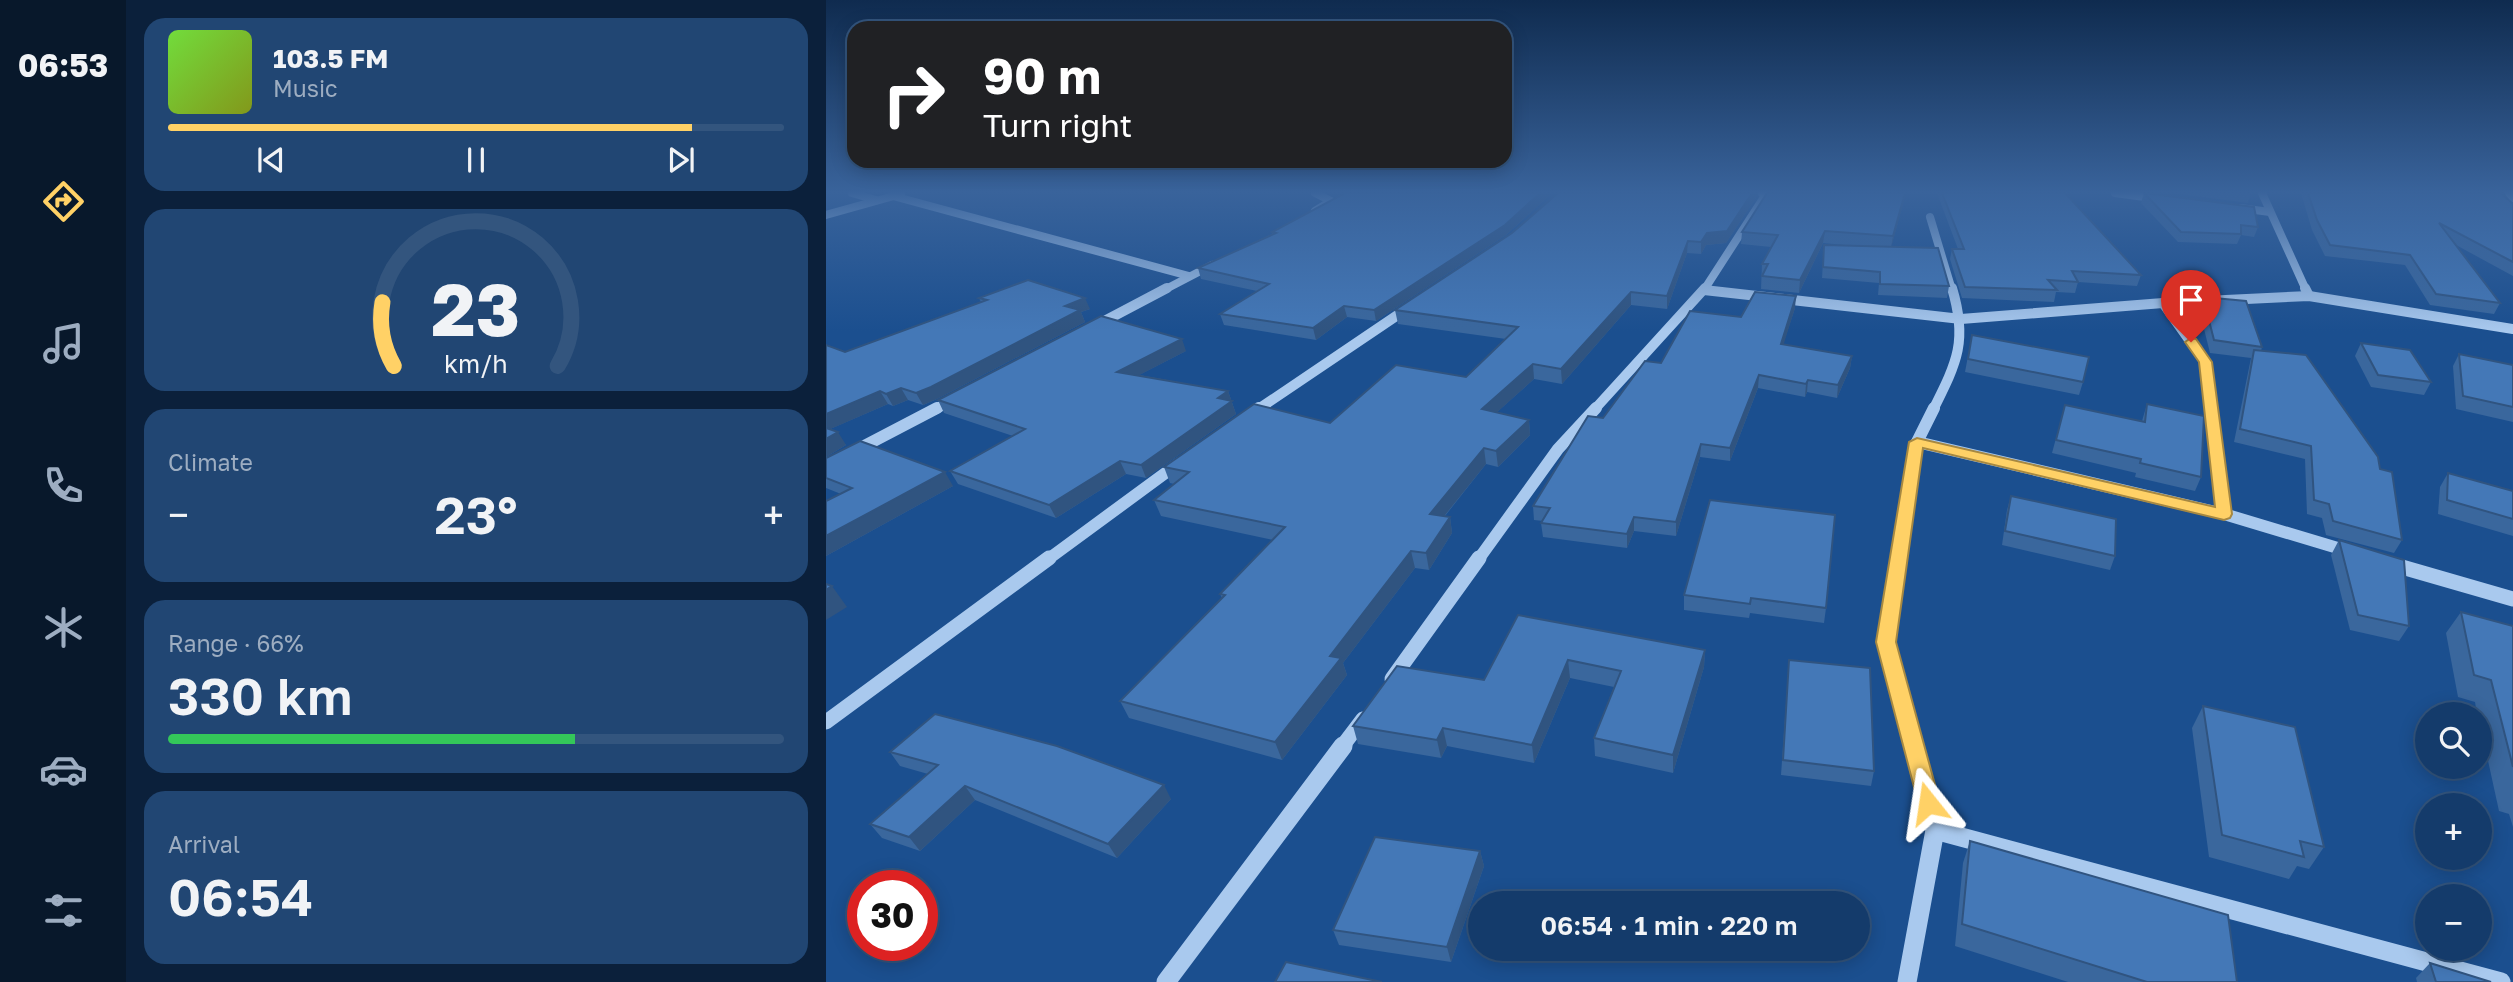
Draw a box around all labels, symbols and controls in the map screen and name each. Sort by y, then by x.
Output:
text: 103.5 FM [273,43,388,74]
text: 06:53 [18,46,108,84]
text: 90 m [983,46,1101,105]
icon: right [868,49,959,140]
text: Music [273,74,338,102]
text: Turn right [983,106,1132,144]
icon: previous [252,141,290,179]
icon: pause [457,141,495,179]
icon: next [662,141,700,179]
icon: directions [39,177,88,226]
text: 23 [432,265,520,352]
pin [2161,270,2221,342]
icon: arrive [2172,281,2210,319]
icon: music [39,319,88,368]
text: km/h [444,348,508,379]
text: Climate [168,448,253,476]
icon: phone [39,461,88,510]
text: 23° [435,483,517,545]
text: − [168,492,189,537]
text: + [763,492,784,537]
icon: climate [39,603,88,652]
text: Range · 66% [168,629,304,657]
text: 330 km [168,664,352,726]
map controls [2415,702,2492,961]
button: search [2415,702,2492,779]
icon: car [39,745,88,794]
position arrow [1891,766,1965,840]
button: + [2415,793,2492,870]
text: Arrival [168,830,240,858]
text: 06:54 [168,865,314,927]
speed limit sign: 30 [847,870,938,961]
button: − [2415,884,2492,961]
icon: filters [39,886,88,935]
text: 06:54 · 1 min · 220 m [1540,910,1798,941]

